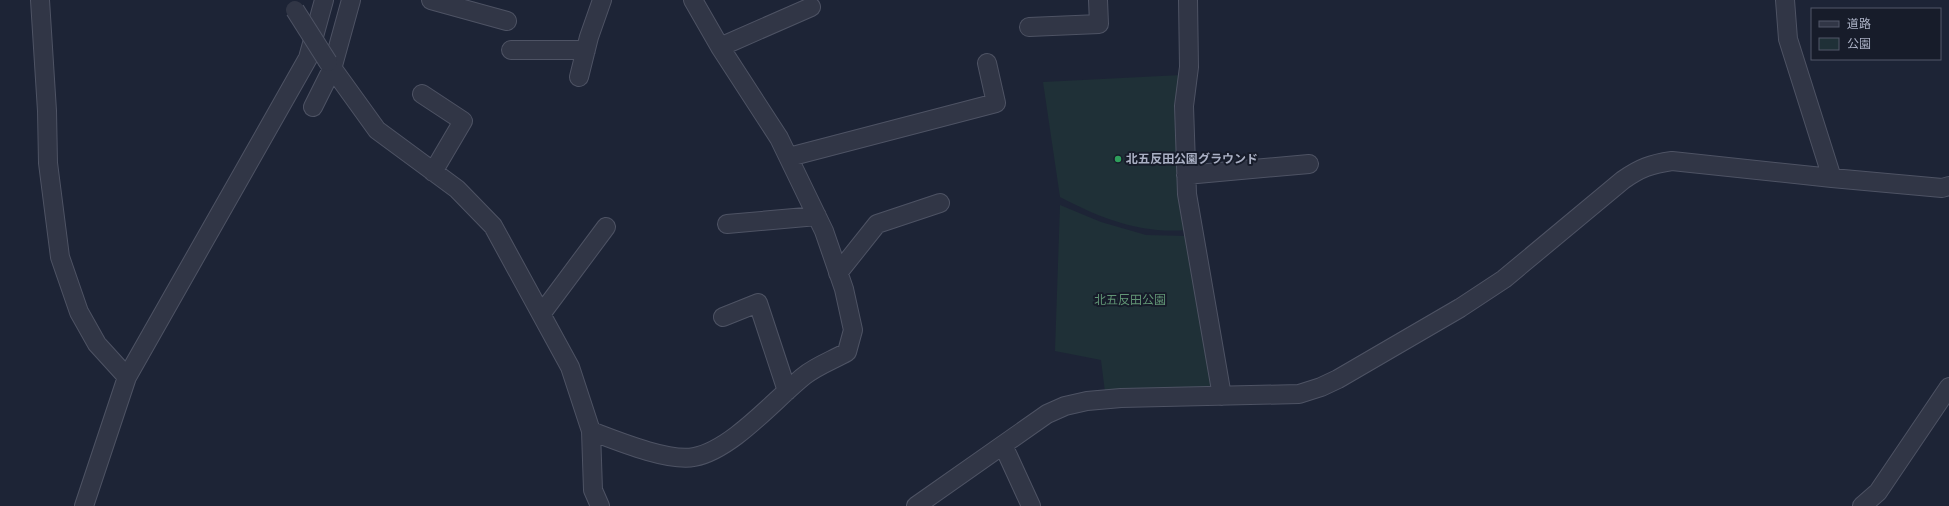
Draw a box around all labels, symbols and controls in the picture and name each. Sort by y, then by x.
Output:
legend [1811,8,1941,60]
text: 道路 [1847,17,1871,31]
text: 公園 [1847,37,1871,51]
place label: 北五反田公園グラウンド [1126,152,1258,166]
marker: 北五反田公園グラウンド [1113,154,1123,164]
park label: 北五反田公園 [1094,293,1166,307]

